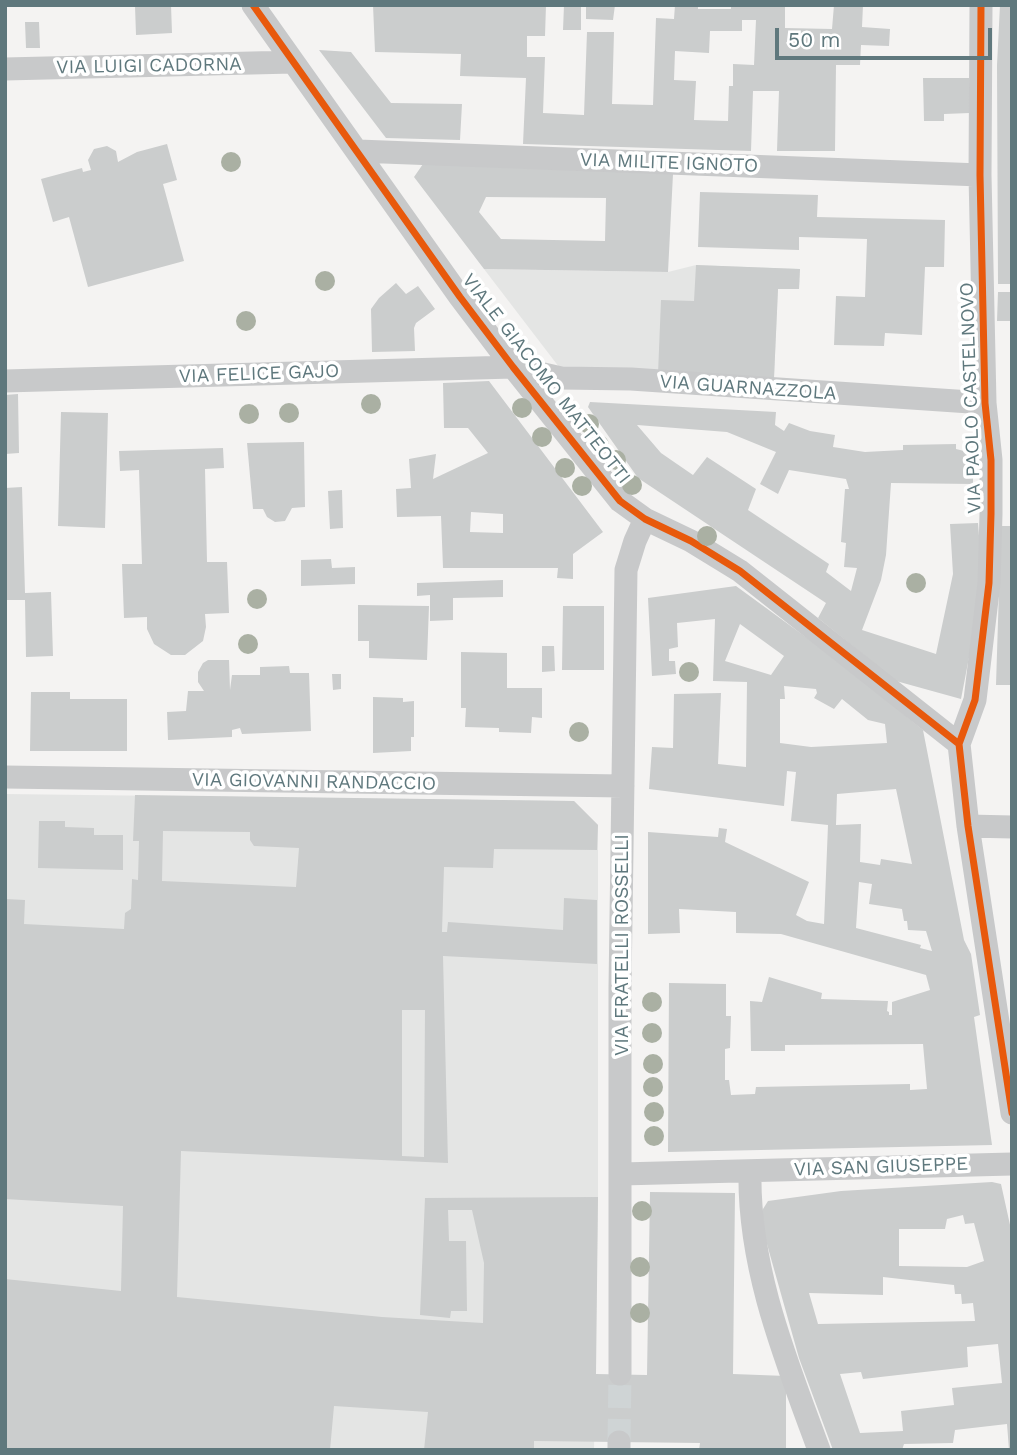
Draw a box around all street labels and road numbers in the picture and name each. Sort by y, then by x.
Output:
street label: VIA LUIGI CADORNA [56,53,242,79]
street label: VIA MILITE IGNOTO [580,148,758,178]
street label: VIALE GIACOMO MATTEOTTI [457,269,635,489]
street label: VIA PAOLO CASTELNOVO [956,282,986,514]
street label: VIA FELICE GAJO [178,360,340,388]
street label: VIA GUARNAZZOLA [659,370,837,406]
street label: VIA GIOVANNI RANDACCIO [192,768,436,796]
street label: VIA FRATELLI ROSSELLI [611,834,633,1056]
street label: VIA SAN GIUSEPPE [793,1153,969,1181]

